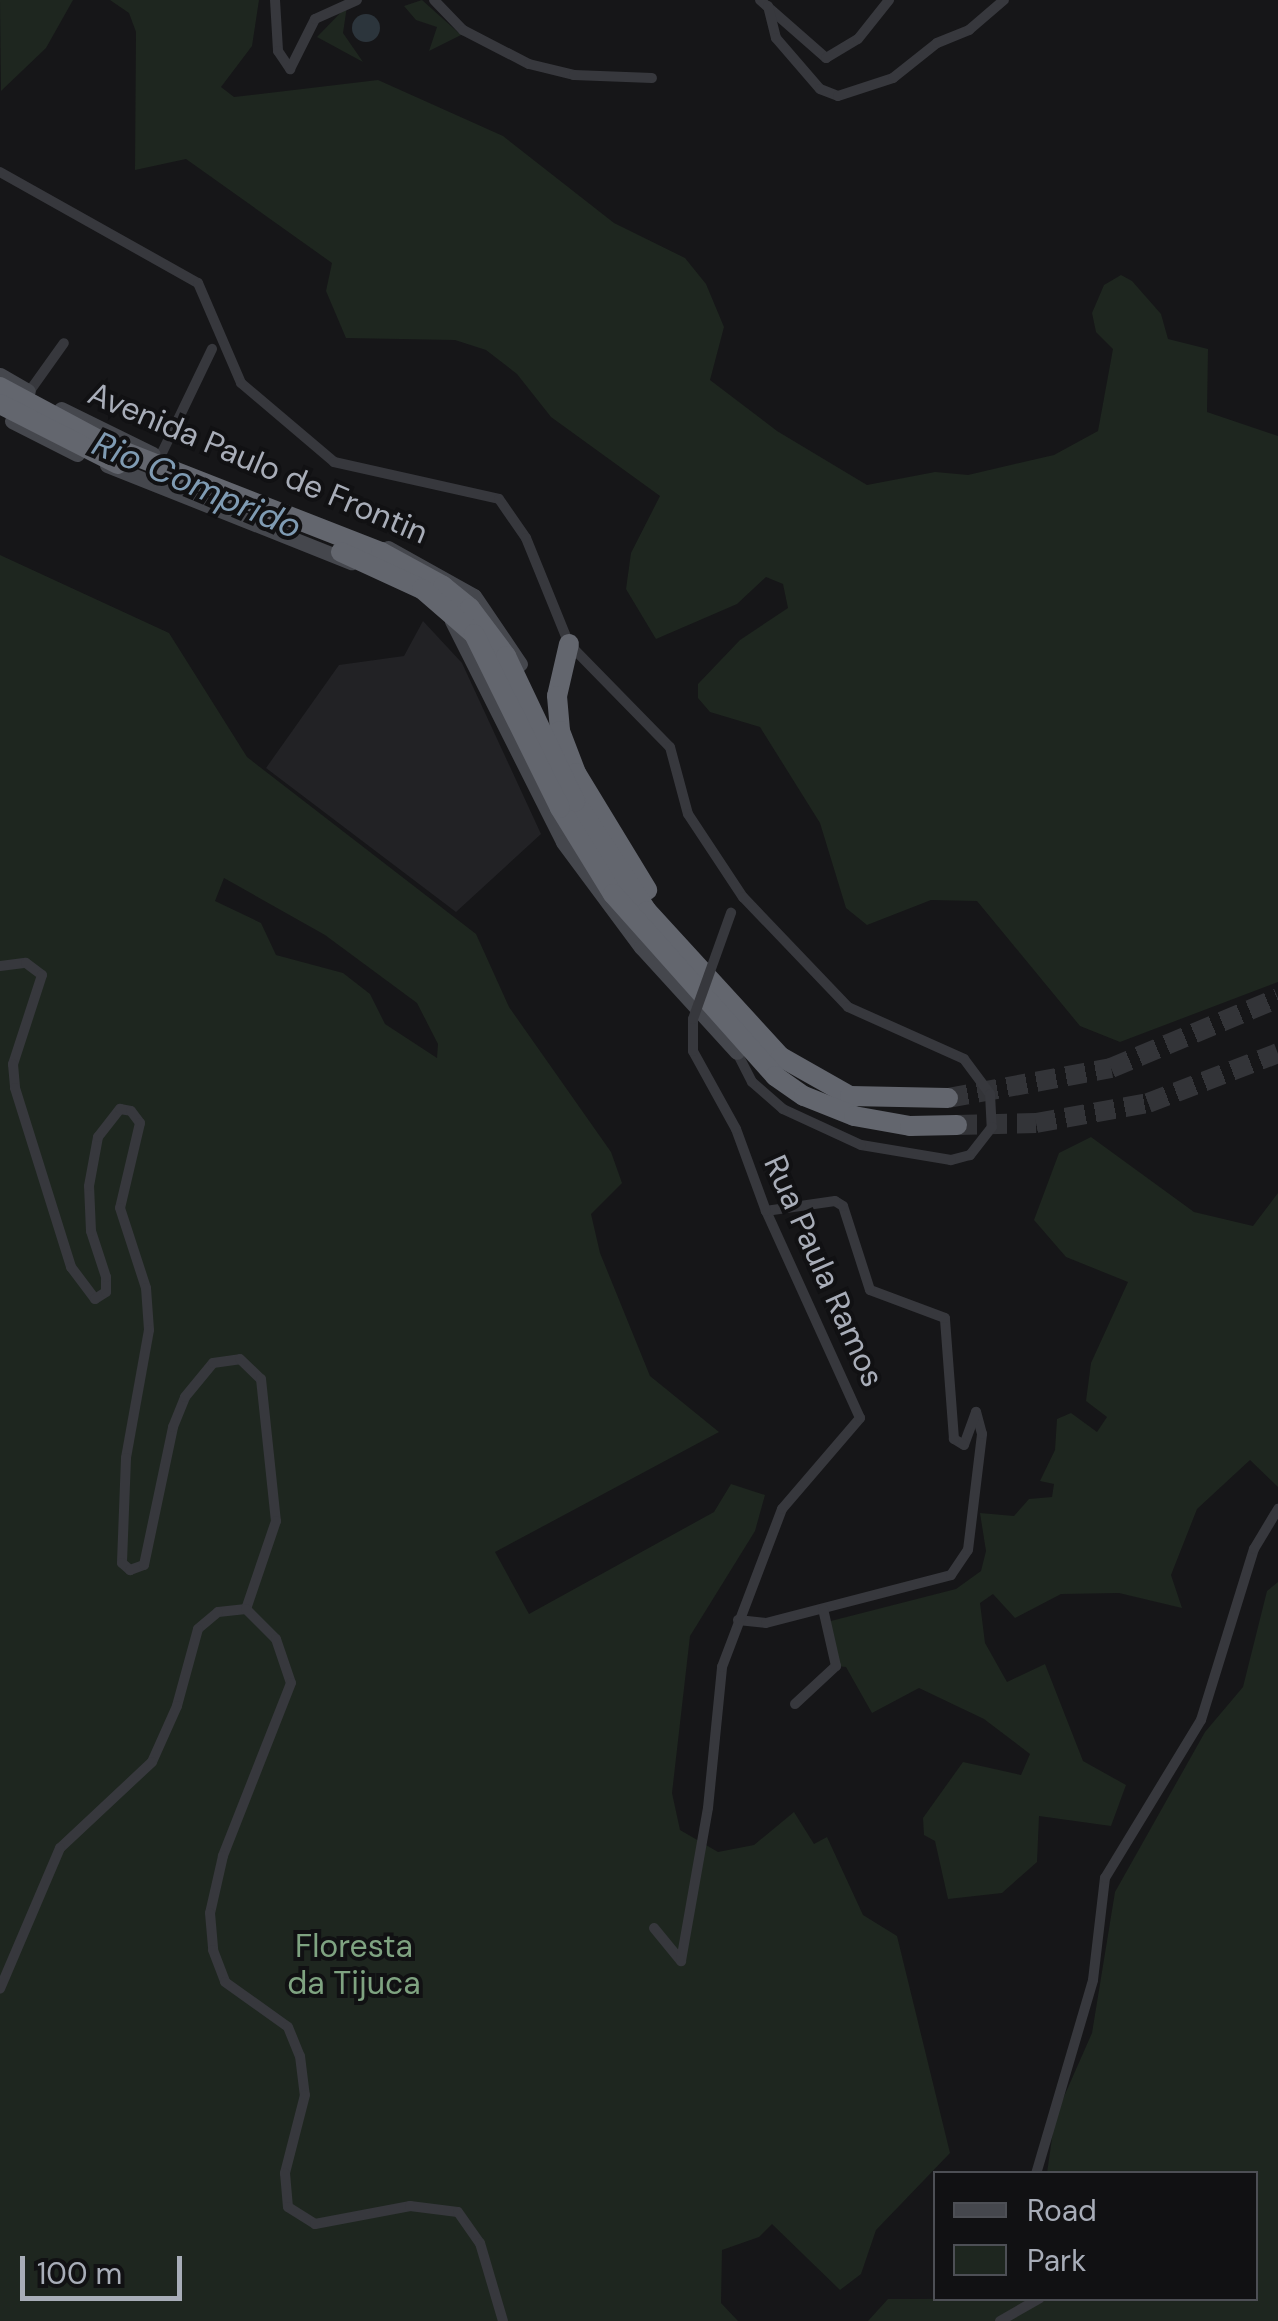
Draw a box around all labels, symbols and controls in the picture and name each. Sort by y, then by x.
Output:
street label: Avenida Paulo de Frontin [82,374,434,552]
water label: Rio Comprido [86,422,308,548]
street label: Rua Paula Ramos [756,1149,892,1393]
park label: Floresta da Tijuca [287,1928,421,2003]
legend [933,2171,1258,2301]
text: Road [1027,2191,1097,2230]
scale bar [25,2236,188,2298]
text: Park [1027,2241,1086,2280]
text: 100 m [37,2254,122,2293]

